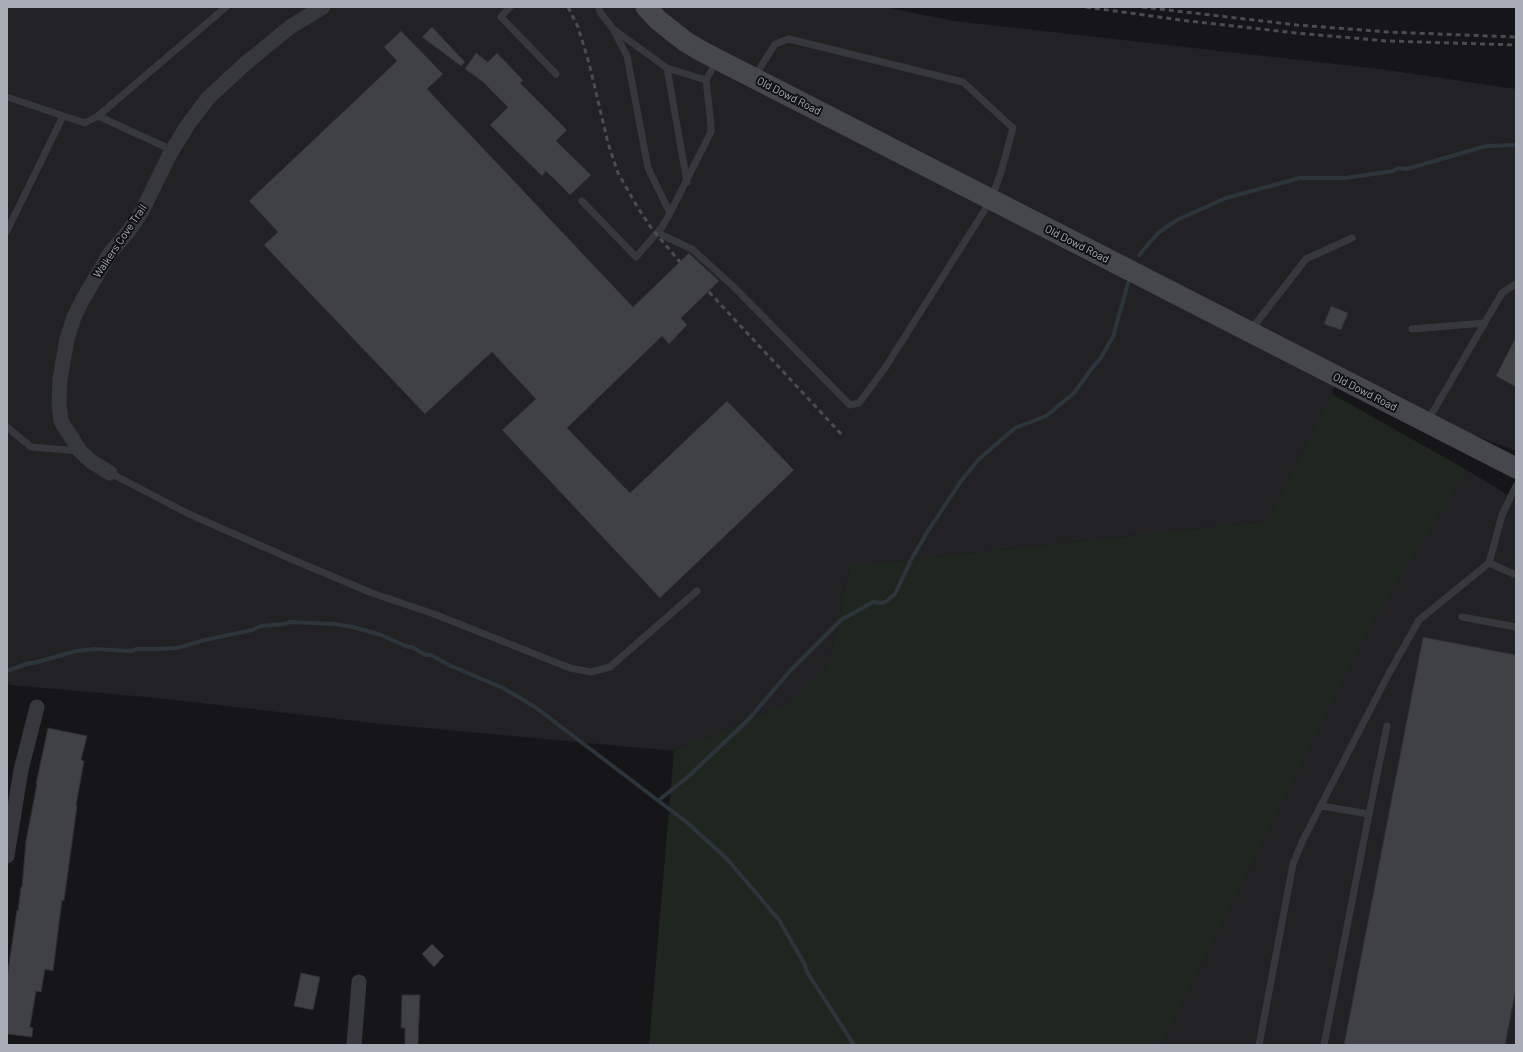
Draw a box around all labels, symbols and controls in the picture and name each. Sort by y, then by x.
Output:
street label: Old Dowd Road [755,74,823,118]
street label: Walkers Cove Trail [90,202,150,280]
street label: Old Dowd Road [1043,222,1111,266]
street label: Old Dowd Road [1331,370,1399,414]

